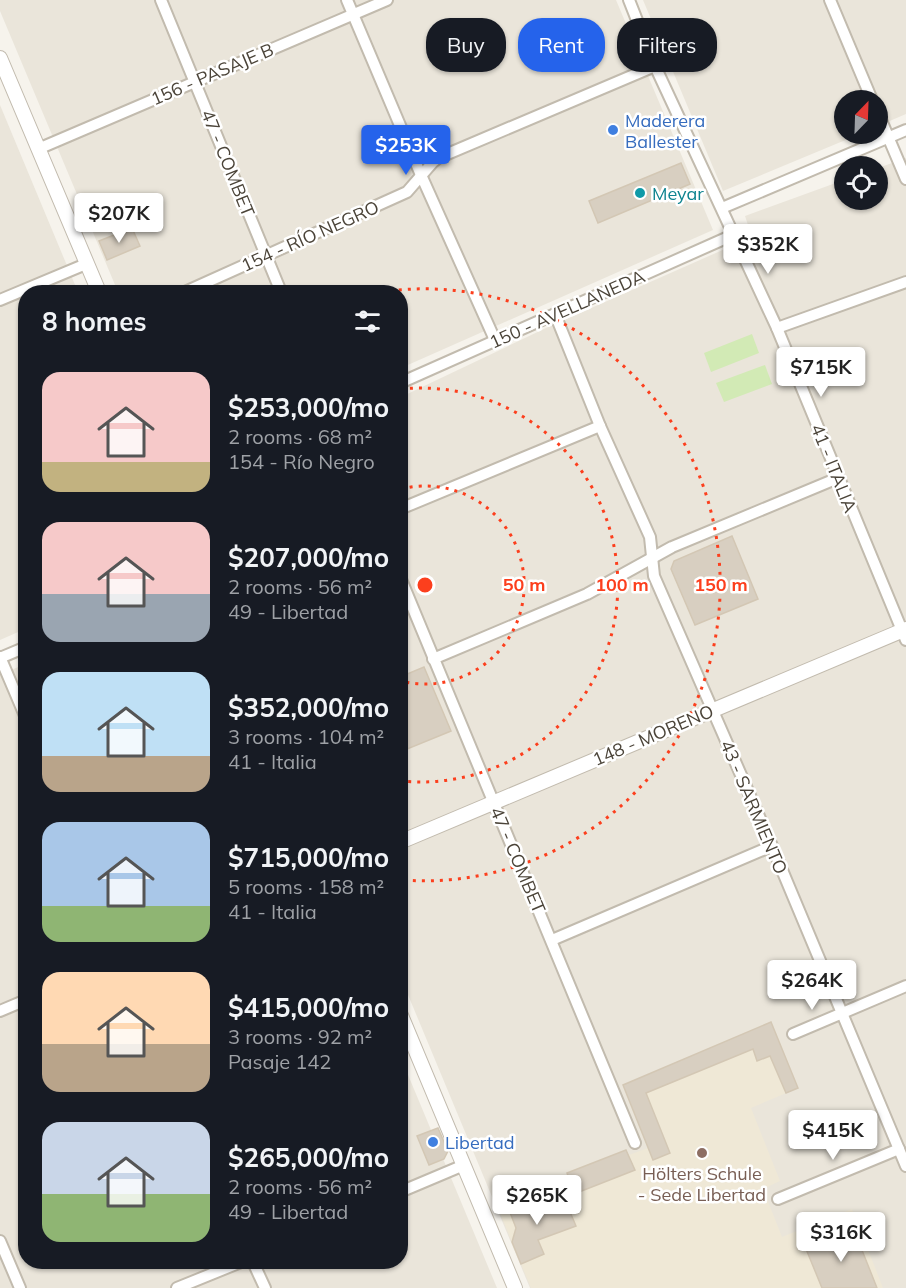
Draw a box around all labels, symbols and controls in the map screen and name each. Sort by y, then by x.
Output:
chip: Buy [426,18,506,72]
chip: Rent [518,18,605,72]
chip: Filters [617,18,717,72]
street label: 156 - PASAJE B [147,38,277,110]
north arrow [834,90,888,144]
map controls [834,90,888,210]
street label: 47 - COMBET [196,106,260,220]
place label: Maderera Ballester [625,109,705,153]
marker: Maderera Ballester [606,123,620,137]
pin: $253K [364,125,448,176]
text: $253K [375,132,437,157]
button: locate [834,156,888,210]
place label: Meyar [652,182,704,205]
marker: Meyar [633,186,647,200]
pin: $207K [77,193,161,244]
street label: 154 - RÍO NEGRO [237,195,383,277]
text: $207K [88,200,150,225]
pin: $352K [726,224,810,275]
text: $352K [737,231,799,256]
street label: 150 - AVELLANEDA [486,264,648,354]
text: 8 homes [42,305,146,338]
icon: filters [351,305,384,338]
pin: $715K [779,347,863,398]
text: $715K [790,354,852,379]
text: $253,000/mo [228,391,389,424]
icon: home [90,396,162,468]
street label: 41 - ITALIA [806,420,862,516]
text: 2 rooms · 68 m² [228,424,372,449]
text: 154 - Río Negro [228,449,375,474]
text: $207,000/mo [228,541,389,574]
icon: home [90,546,162,618]
text: 50 m [503,573,545,596]
text: 100 m [595,573,649,596]
text: 150 m [694,573,748,596]
text: 2 rooms · 56 m² [228,574,372,599]
centre of rings [415,575,435,595]
text: 49 - Libertad [228,599,348,624]
text: $352,000/mo [228,691,389,724]
icon: home [90,696,162,768]
street label: 148 - MORENO [589,699,717,771]
text: 3 rooms · 104 m² [228,724,384,749]
street label: 43 - SARMIENTO [715,736,793,878]
text: 41 - Italia [228,749,317,774]
street label: 47 - COMBET [485,803,551,917]
text: $715,000/mo [228,841,389,874]
icon: home [90,846,162,918]
text: 5 rooms · 158 m² [228,874,384,899]
text: 41 - Italia [228,899,317,924]
pin: $264K [770,960,854,1011]
text: $264K [781,967,843,992]
text: $415,000/mo [228,991,389,1024]
icon: home [90,996,162,1068]
text: 3 rooms · 92 m² [228,1024,372,1049]
text: Pasaje 142 [228,1049,331,1074]
pin: $415K [791,1110,875,1161]
text: $415K [802,1117,864,1142]
place label: Libertad [445,1131,515,1154]
marker: Libertad [426,1135,440,1149]
text: $265,000/mo [228,1141,389,1174]
icon: home [90,1146,162,1218]
marker: Hölters Schule - Sede Libertad [695,1146,709,1160]
place label: Hölters Schule - Sede Libertad [638,1162,766,1206]
text: 2 rooms · 56 m² [228,1174,372,1199]
pin: $265K [495,1175,579,1226]
text: $265K [506,1182,568,1207]
text: 49 - Libertad [228,1199,348,1224]
pin: $316K [799,1212,883,1263]
text: $316K [810,1219,872,1244]

